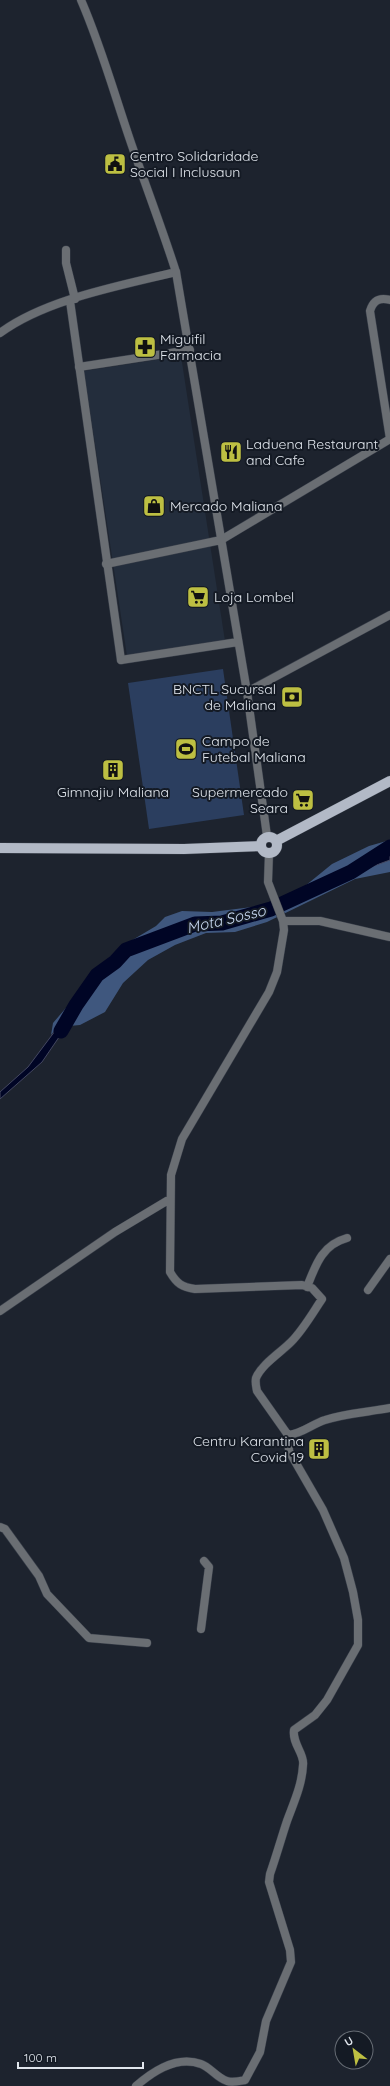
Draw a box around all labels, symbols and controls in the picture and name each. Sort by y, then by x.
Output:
place label: Centro Solidaridade Social I Inclusaun [130,147,259,181]
public building icon: Centro Solidaridade Social I Inclusaun [102,151,128,177]
place label: Miguifil Farmacia [160,330,222,364]
pharmacy icon: Miguifil Farmacia [132,334,158,360]
place label: Laduena Restaurant and Cafe [246,435,379,469]
restaurant icon: Laduena Restaurant and Cafe [218,439,244,465]
shop icon: Mercado Maliana [141,493,167,519]
place label: Mercado Maliana [170,497,282,515]
supermarket icon: Loja Lombel [185,584,211,610]
place label: Loja Lombel [214,588,294,606]
place label: BNCTL Sucursal de Maliana [173,680,276,714]
bank icon: BNCTL Sucursal de Maliana [279,684,305,710]
place label: Campo de Futebal Maliana [202,732,306,766]
sports icon: Campo de Futebal Maliana [173,736,199,762]
building icon: Gimnajiu Maliana [100,757,126,783]
place label: Gimnajiu Maliana [57,783,169,801]
place label: Supermercado Seara [192,783,288,817]
supermarket icon: Supermercado Seara [290,787,316,813]
water label: Mota Sosso [185,900,268,937]
place label: Centru Karantina Covid 19 [193,1432,304,1466]
building icon: Centru Karantina Covid 19 [306,1436,332,1462]
north arrow [334,2030,374,2070]
text: U [342,2033,356,2049]
scale bar [18,2044,143,2070]
text: 100 m [24,2050,57,2065]

